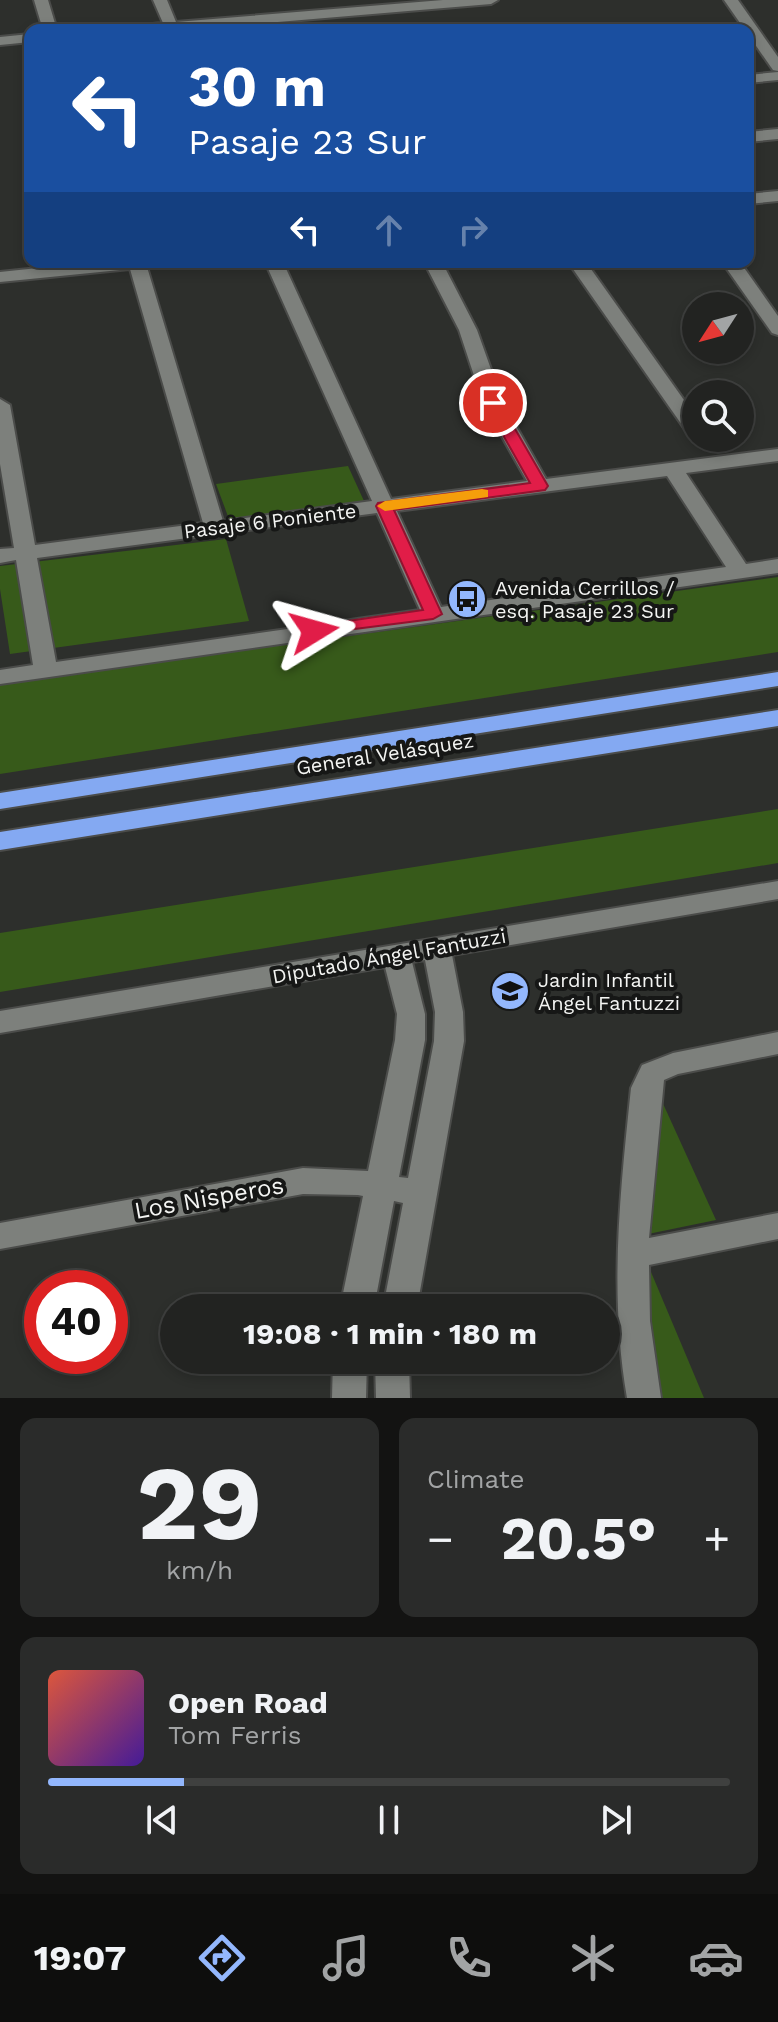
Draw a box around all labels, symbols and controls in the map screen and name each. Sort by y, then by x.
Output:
text: 30 m [188,54,326,120]
icon: left [56,56,160,160]
text: Pasaje 23 Sur [188,121,426,163]
icon: left [283,208,327,252]
icon: ahead [367,208,411,252]
icon: right [451,208,495,252]
north arrow [682,292,754,364]
map controls [682,292,754,452]
pin [459,369,527,437]
button: search [682,380,754,452]
icon: arrive [471,381,515,425]
street label: Pasaje 6 Poniente [182,499,358,543]
place label: Avenida Cerrillos / esq. Pasaje 23 Sur [495,576,675,623]
bus stop icon: Avenida Cerrillos / esq. Pasaje 23 Sur [446,578,488,620]
position arrow [272,589,356,673]
street label: General Velásquez [295,728,475,780]
street label: Diputado Ángel Fantuzzi [270,924,508,988]
place label: Jardin Infantil Ángel Fantuzzi [538,968,680,1015]
school or university icon: Jardin Infantil Ángel Fantuzzi [489,970,531,1012]
street label: Los Nisperos [132,1171,286,1225]
speed limit sign: 40 [24,1270,128,1374]
text: 19:08 · 1 min · 180 m [243,1316,537,1351]
text: 29 [136,1442,263,1564]
text: Climate [427,1464,525,1494]
text: 20.5° [501,1503,656,1574]
text: − [427,1513,454,1565]
text: + [703,1513,730,1565]
text: km/h [166,1555,233,1585]
text: Open Road [168,1685,328,1720]
text: Tom Ferris [168,1720,301,1750]
icon: previous [140,1798,184,1842]
icon: pause [367,1798,411,1842]
icon: next [594,1798,638,1842]
icon: directions [194,1930,250,1986]
icon: music [318,1930,374,1986]
icon: phone [441,1930,497,1986]
icon: climate [565,1930,621,1986]
icon: car [688,1930,744,1986]
text: 19:07 [34,1937,126,1979]

